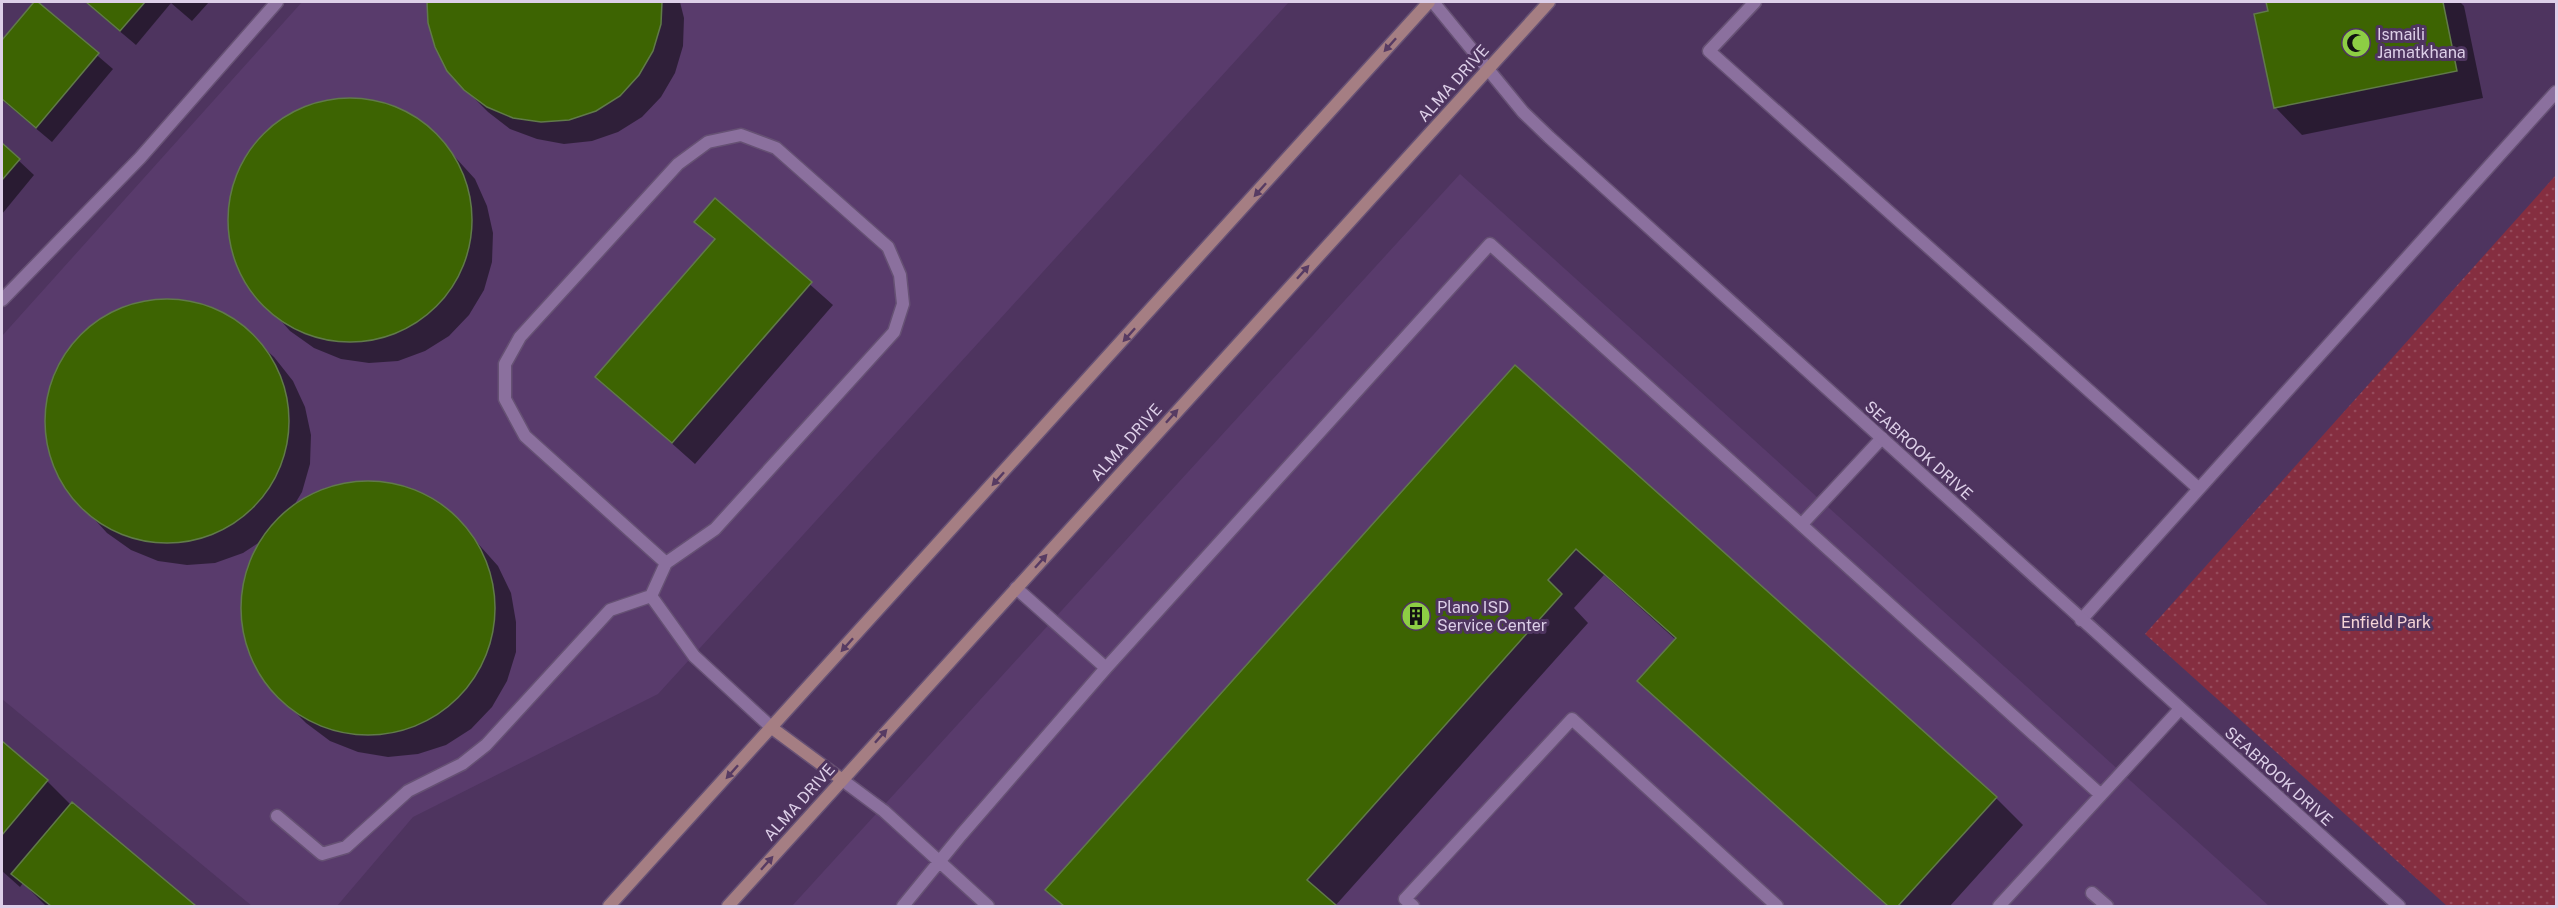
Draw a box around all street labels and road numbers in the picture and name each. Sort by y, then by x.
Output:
street label: ALMA DRIVE [1414,41,1493,126]
street label: SEABROOK DRIVE [1861,397,1977,504]
street label: ALMA DRIVE [1087,400,1166,485]
street label: SEABROOK DRIVE [2221,723,2337,830]
street label: ALMA DRIVE [760,760,839,845]

